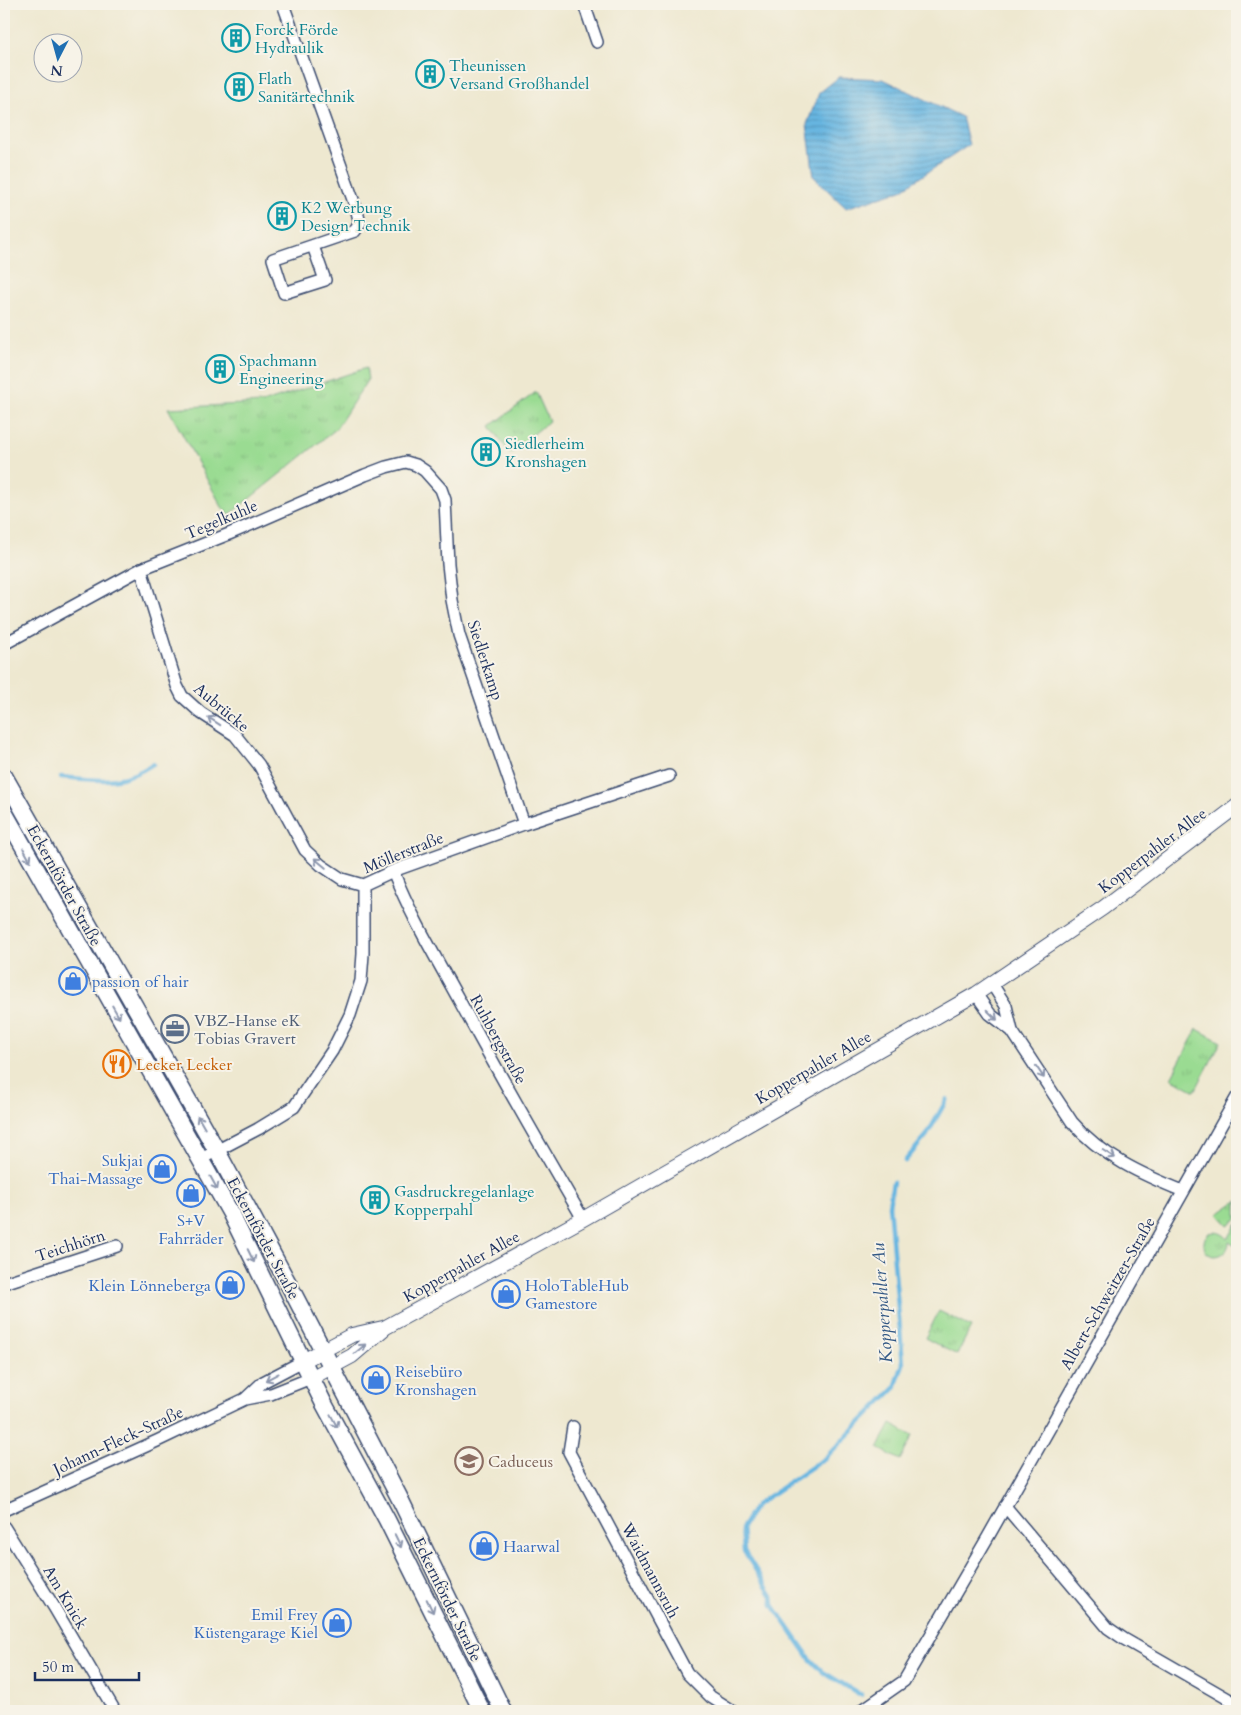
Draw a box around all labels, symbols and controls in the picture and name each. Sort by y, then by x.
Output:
place label: Forck Förde Hydraulik [255,19,338,59]
building icon: Forck Förde Hydraulik [221,23,251,53]
north arrow [32,32,82,82]
place label: Theunissen Versand Großhandel [449,55,589,95]
building icon: Theunissen Versand Großhandel [415,59,445,89]
text: N [50,60,64,81]
place label: Flath Sanitärtechnik [258,68,355,108]
building icon: Flath Sanitärtechnik [224,72,254,102]
place label: K2 Werbung Design Technik [301,197,411,237]
building icon: K2 Werbung Design Technik [267,201,297,231]
place label: Spachmann Engineering [239,350,323,390]
building icon: Spachmann Engineering [205,354,235,384]
place label: Siedlerheim Kronshagen [505,433,587,473]
building icon: Siedlerheim Kronshagen [471,437,501,467]
street label: Tegelkuhle [182,495,261,545]
street label: Siedlerkamp [462,617,508,703]
street label: Aubrücke [189,678,254,738]
one-way arrow [207,716,221,727]
street label: Kopperpahler Allee [1094,803,1211,899]
street label: Eckernförder Straße [22,821,107,950]
street label: Möllerstraße [360,827,447,879]
one-way arrow [23,847,33,862]
one-way arrow [313,858,326,869]
shop icon: passion of hair [58,966,88,996]
place label: passion of hair [92,971,189,993]
street label: Ruhbergstraße [464,991,532,1088]
one-way arrow [111,1004,121,1019]
one-way arrow [986,1009,998,1021]
place label: VBZ-Hanse eK Tobias Gravert [194,1010,301,1050]
office icon: VBZ-Hanse eK Tobias Gravert [160,1014,190,1044]
street label: Kopperpahler Allee [752,1026,875,1110]
restaurant icon: Lecker Lecker [102,1049,132,1079]
place label: Lecker Lecker [136,1054,232,1076]
one-way arrow [1035,1064,1045,1078]
one-way arrow [195,1116,205,1130]
one-way arrow [1101,1149,1115,1159]
place label: Sukjai Thai-Massage [48,1150,144,1190]
shop icon: Sukjai Thai-Massage [147,1154,177,1184]
street label: Eckernförder Straße [222,1173,305,1304]
one-way arrow [209,1176,219,1191]
shop icon: S+V Fahrräder [176,1178,206,1208]
place label: Gasdruckregelanlage Kopperpahl [394,1181,535,1221]
building icon: Gasdruckregelanlage Kopperpahl [360,1185,390,1215]
place label: S+V Fahrräder [158,1210,224,1250]
street label: Albert-Schweitzer-Straße [1055,1213,1161,1374]
street label: Teichhörn [33,1224,108,1268]
street label: Kopperpahler Allee [399,1226,524,1308]
water label: Kopperpahler Au [866,1242,899,1364]
one-way arrow [247,1248,256,1263]
shop icon: Klein Lönneberga [215,1270,245,1300]
place label: Klein Lönneberga [89,1275,211,1297]
place label: HoloTableHub Gamestore [525,1275,629,1315]
shop icon: HoloTableHub Gamestore [491,1279,521,1309]
one-way arrow [353,1344,366,1355]
place label: Reisebüro Kronshagen [395,1361,477,1401]
shop icon: Reisebüro Kronshagen [361,1365,391,1395]
one-way arrow [265,1373,280,1382]
street label: Johann-Fleck-Straße [48,1401,187,1482]
one-way arrow [329,1414,339,1429]
school or university icon: Caduceus [454,1446,484,1476]
place label: Caduceus [488,1451,553,1473]
street label: Waidmannsruh [615,1518,685,1622]
shop icon: Haarwal [469,1531,499,1561]
one-way arrow [394,1533,403,1548]
street label: Eckernförder Straße [407,1534,487,1665]
place label: Haarwal [503,1536,560,1558]
street label: Am Knick [38,1562,93,1634]
one-way arrow [426,1598,435,1613]
place label: Emil Frey Küstengarage Kiel [194,1604,319,1644]
shop icon: Emil Frey Küstengarage Kiel [322,1608,352,1638]
scale bar [35,1650,139,1682]
text: 50 m [42,1657,74,1677]

